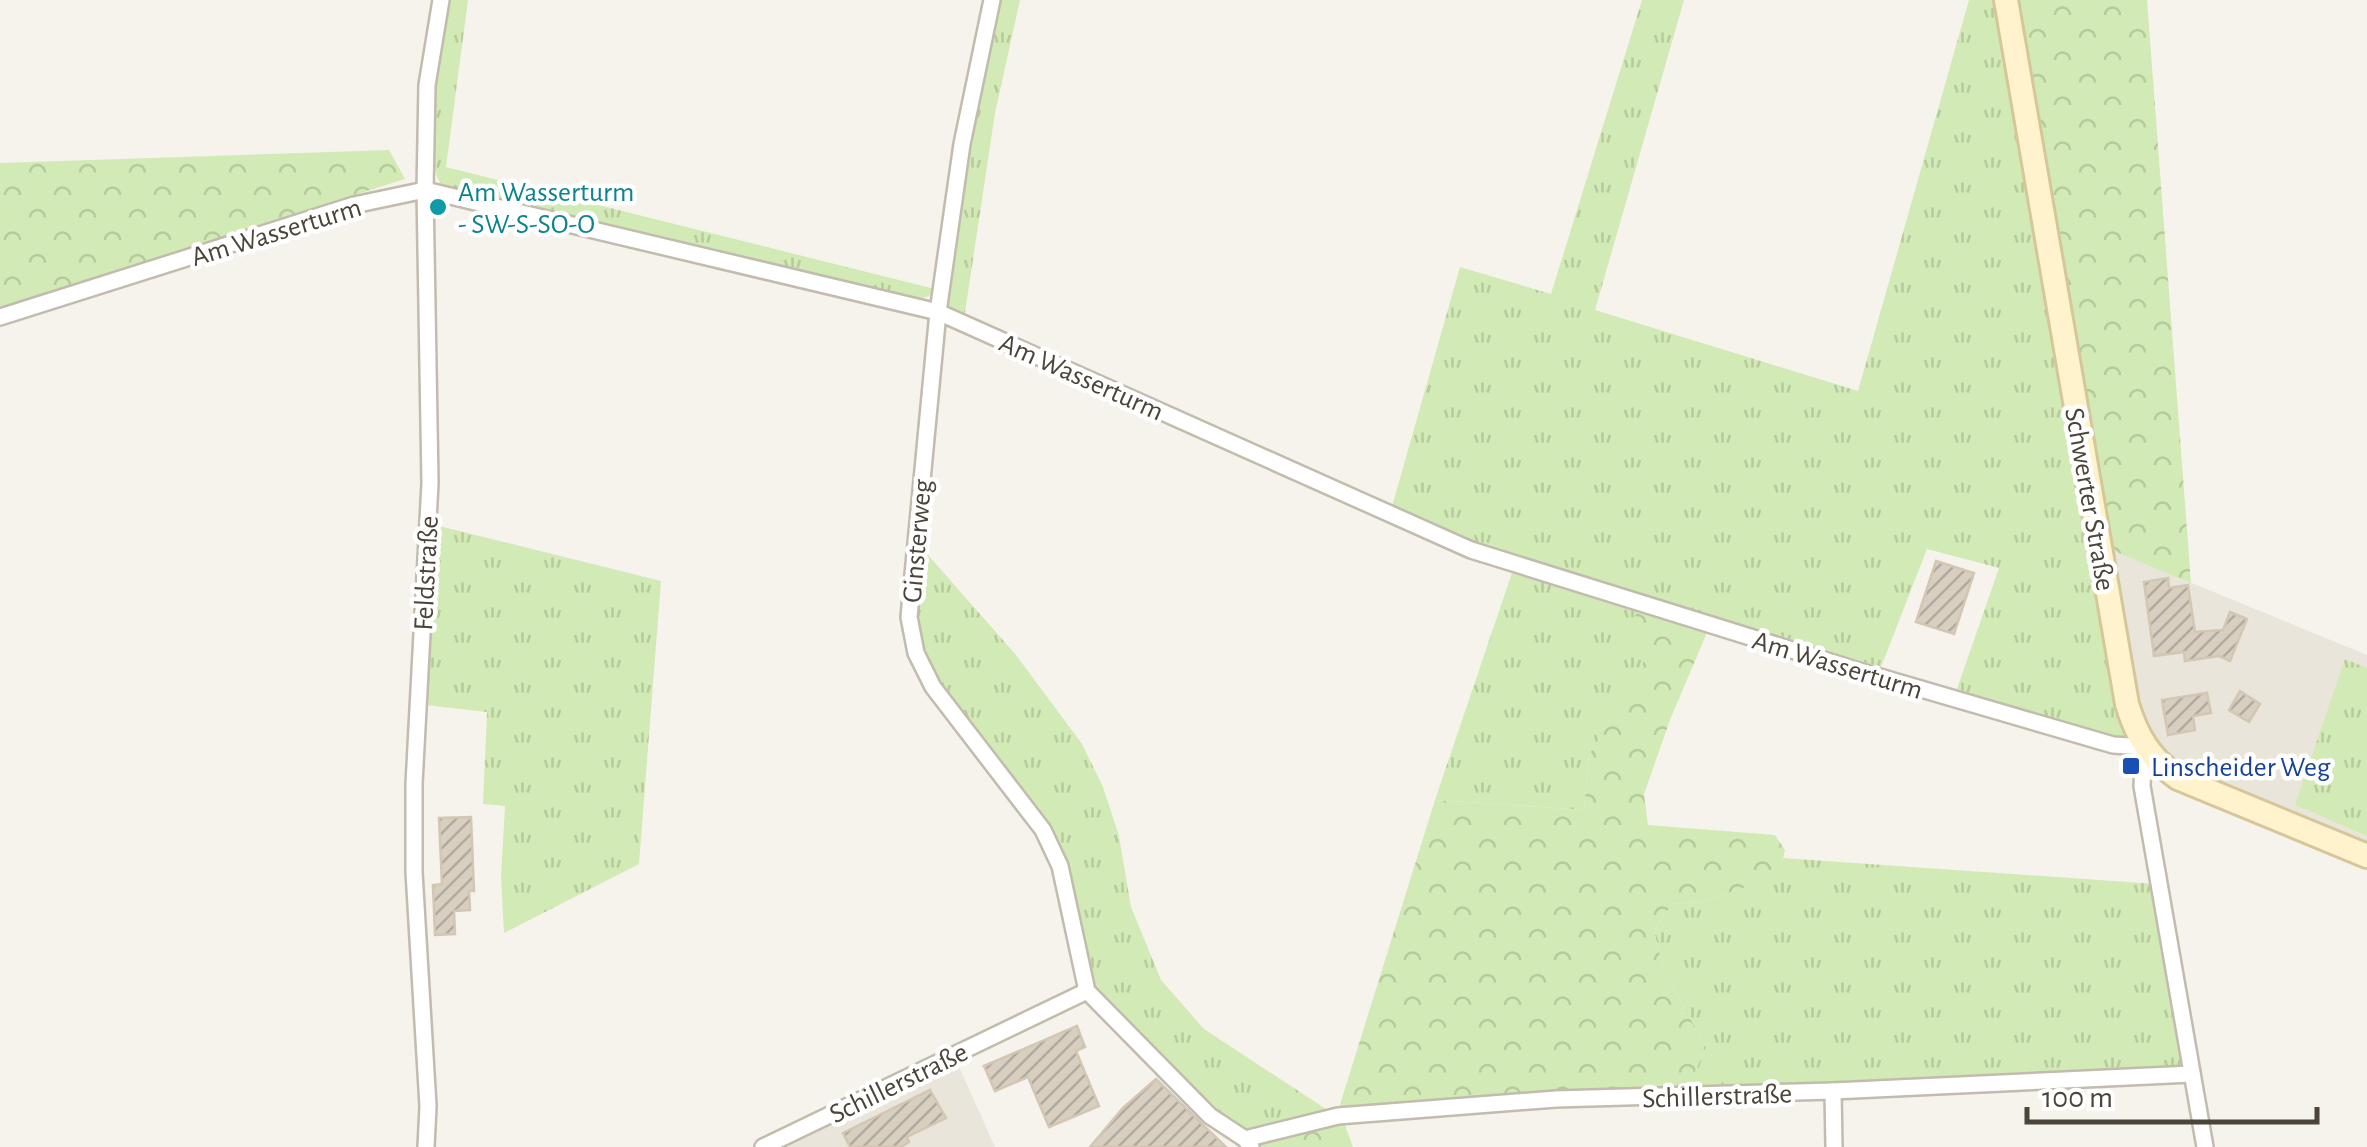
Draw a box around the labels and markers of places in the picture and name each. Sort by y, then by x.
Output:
place label: Am Wasserturm - SW-S-SO-O [458,179,634,239]
marker: Am Wasserturm - SW-S-SO-O [427,196,449,218]
place label: Linscheider Weg [2151,754,2331,782]
marker: Linscheider Weg [2120,755,2142,777]

